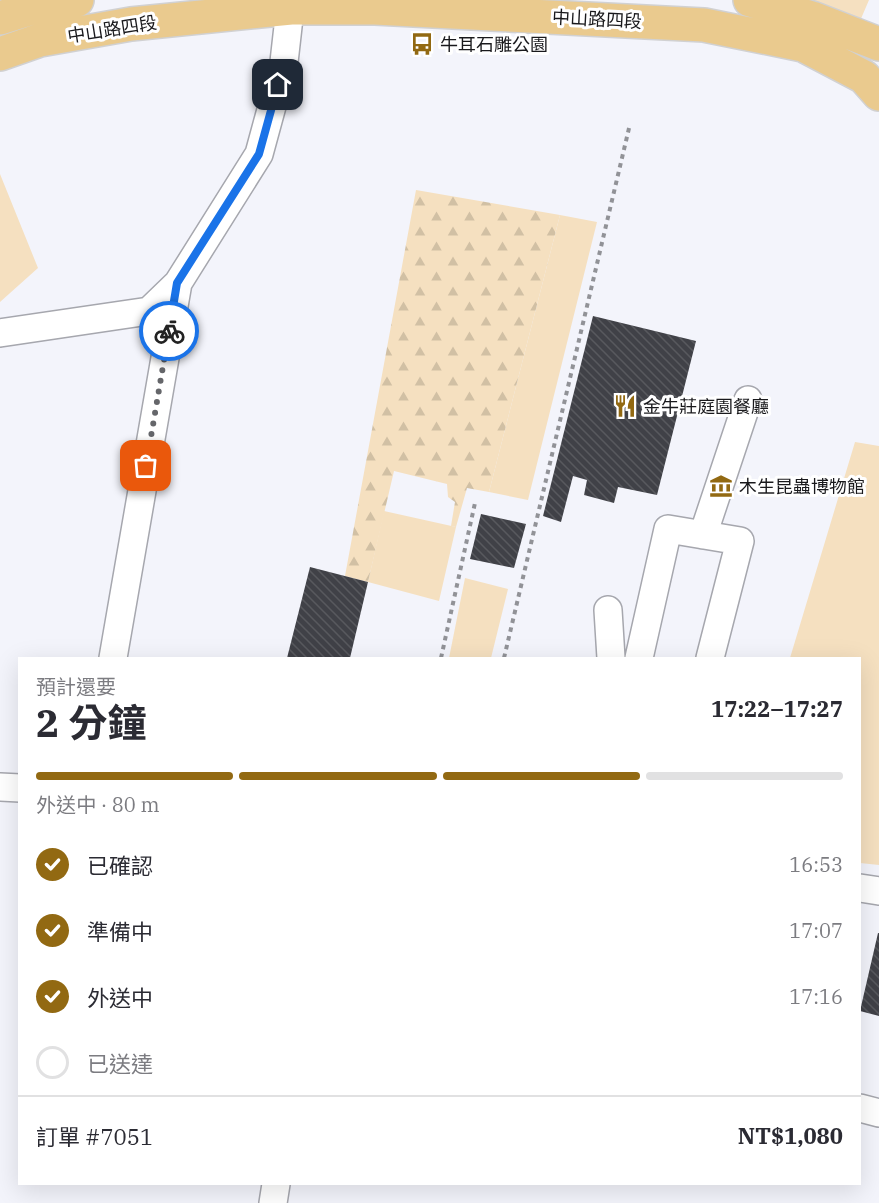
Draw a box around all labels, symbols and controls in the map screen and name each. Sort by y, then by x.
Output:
street label: 中山路四段 [551,5,643,33]
street label: 中山路四段 [66,11,158,47]
bus stop icon: 牛耳石雕公園 [409,31,435,57]
place label: 牛耳石雕公園 [440,33,548,56]
pin [252,59,303,110]
icon: home [261,68,294,101]
courier [139,301,199,361]
icon: bike [153,315,186,348]
restaurant icon: 金牛莊庭園餐廳 [612,393,638,419]
place label: 金牛莊庭園餐廳 [643,395,769,418]
pin [120,440,171,491]
icon: bag [129,449,162,482]
museum icon: 木生昆蟲博物館 [708,473,734,499]
place label: 木生昆蟲博物館 [739,475,865,498]
text: 預計還要 [36,673,116,700]
text: 17:22–17:27 [711,694,843,723]
text: 2 分鐘 [36,697,146,748]
text: 外送中 · 80 m [36,791,159,818]
icon: check [36,848,69,881]
text: 已確認 [87,851,153,880]
text: 16:53 [789,851,843,878]
icon: check [36,914,69,947]
text: 準備中 [87,917,153,946]
text: 17:07 [789,917,843,944]
icon: check [36,980,69,1013]
text: 外送中 [87,983,153,1012]
text: 17:16 [789,983,843,1010]
text: 已送達 [87,1049,153,1078]
text: NT$1,080 [738,1121,843,1150]
text: 訂單 #7051 [36,1122,153,1151]

